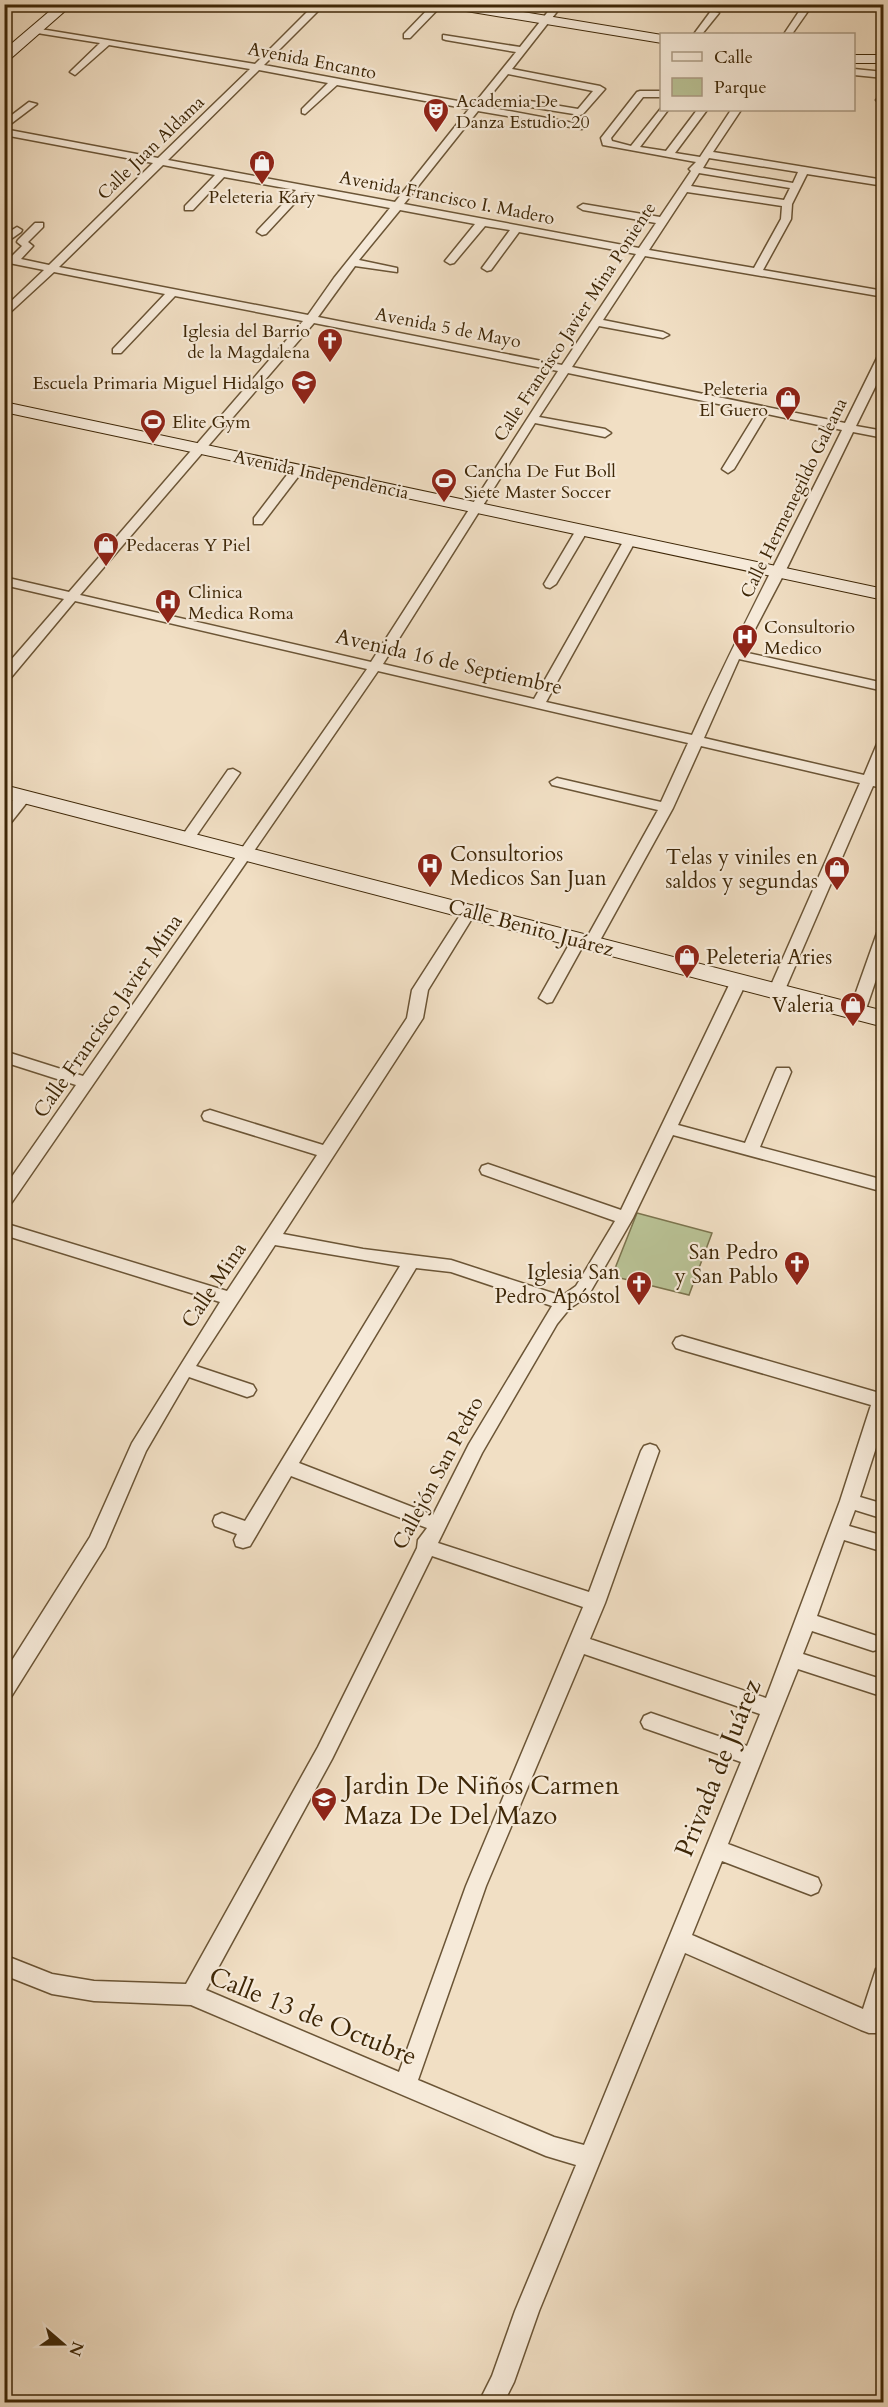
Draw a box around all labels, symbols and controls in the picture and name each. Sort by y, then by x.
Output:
legend [660,33,855,111]
street label: Avenida Encanto [246,36,379,86]
text: Calle [714,45,753,70]
text: Parque [714,75,767,100]
place label: Academia De Danza Estudio 20 [456,89,590,135]
street label: Calle Juan Aldama [92,90,210,206]
theatre icon: Academia De Danza Estudio 20 [421,96,451,134]
shop icon: Peleteria Kary [247,148,277,186]
street label: Avenida Francisco I. Madero [337,165,557,231]
place label: Peleteria Kary [209,185,316,210]
street label: Calle Francisco Javier Mina Poniente [488,197,662,447]
street label: Avenida 5 de Mayo [373,302,523,354]
place label: Iglesia del Barrio de la Magdalena [182,319,310,365]
church icon: Iglesia del Barrio de la Magdalena [315,326,345,364]
school or university icon: Escuela Primaria Miguel Hidalgo [289,368,319,406]
place label: Escuela Primaria Miguel Hidalgo [32,371,284,396]
place label: Peleteria El Guero [699,377,768,423]
shop icon: Peleteria El Guero [773,384,803,422]
street label: Calle Hermenegildo Galeana [735,394,853,602]
sports icon: Elite Gym [138,407,168,445]
place label: Elite Gym [172,410,251,435]
street label: Avenida Independencia [231,444,411,506]
place label: Cancha De Fut Boll Siete Master Soccer [464,459,616,505]
sports icon: Cancha De Fut Boll Siete Master Soccer [429,466,459,504]
shop icon: Pedaceras Y Piel [91,530,121,568]
place label: Pedaceras Y Piel [126,533,251,558]
place label: Clinica Medica Roma [188,580,294,626]
hospital icon: Clinica Medica Roma [153,587,183,625]
place label: Consultorio Medico [764,615,855,661]
street label: Avenida 16 de Septiembre [333,622,565,702]
hospital icon: Consultorio Medico [730,622,760,660]
place label: Consultorios Medicos San Juan [450,840,607,893]
place label: Telas y viniles en saldos y segundas [666,843,818,896]
hospital icon: Consultorios Medicos San Juan [415,851,445,889]
shop icon: Telas y viniles en saldos y segundas [822,854,852,892]
street label: Calle Benito Juárez [445,892,618,964]
street label: Calle Francisco Javier Mina [26,908,190,1124]
shop icon: Peleteria Aries [672,942,702,980]
place label: Peleteria Aries [706,943,832,972]
shop icon: Valeria [838,990,868,1028]
place label: Valeria [772,991,834,1020]
street label: Calle Mina [175,1236,253,1334]
place label: San Pedro y San Pablo [674,1238,778,1291]
church icon: San Pedro y San Pablo [782,1249,812,1287]
place label: Iglesia San Pedro Apóstol [494,1258,620,1311]
church icon: Iglesia San Pedro Apóstol [624,1269,654,1307]
street label: Callejón San Pedro [385,1391,491,1555]
street label: Privada de Juárez [666,1674,770,1862]
place label: Jardin De Niños Carmen Maza De Del Mazo [340,1768,620,1833]
school or university icon: Jardin De Niños Carmen Maza De Del Mazo [309,1785,339,1823]
street label: Calle 13 de Octubre [204,1958,422,2074]
north arrow [33,2314,93,2374]
text: N [63,2338,89,2359]

